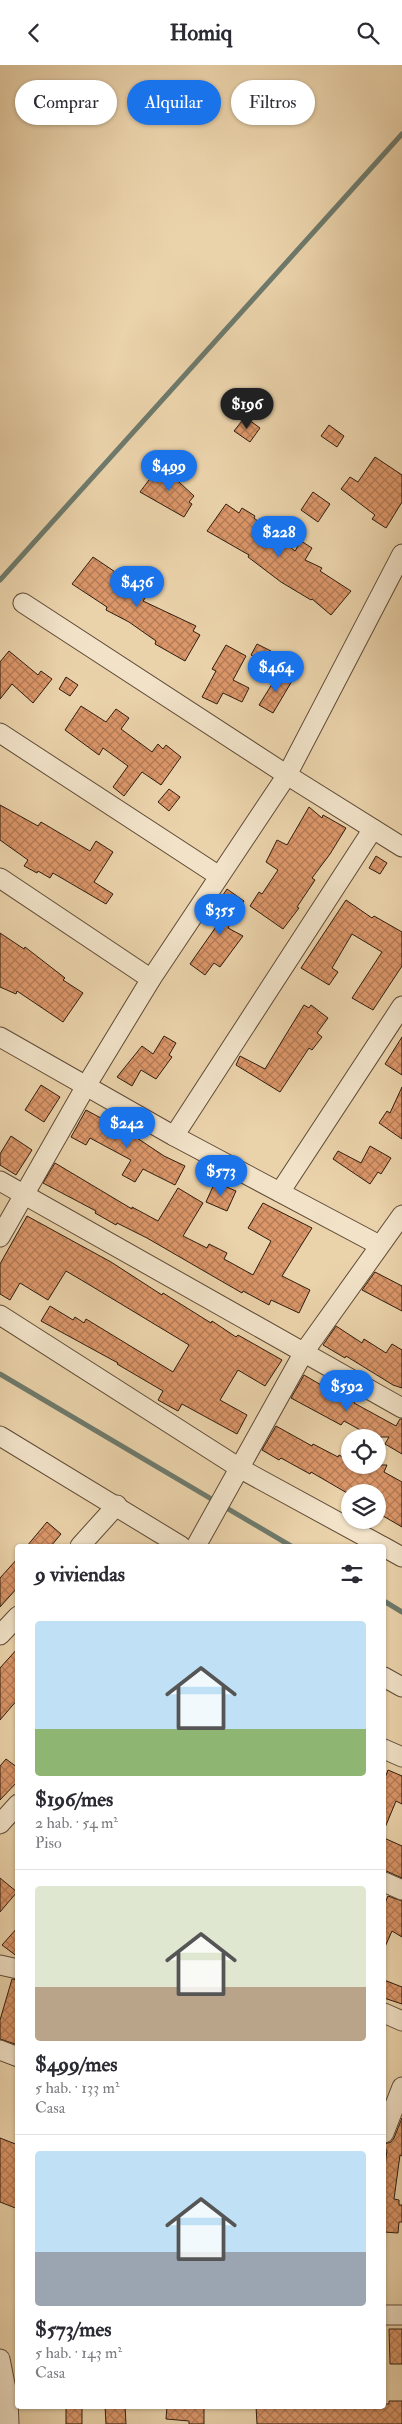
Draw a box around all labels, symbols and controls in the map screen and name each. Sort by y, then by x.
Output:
icon: back [20,19,48,47]
text: Homiq [170,19,232,47]
icon: search [354,19,382,47]
chip: Comprar [15,80,117,125]
chip: Alquilar [127,80,221,125]
chip: Filtros [231,80,315,125]
pin: $196 [217,387,277,430]
text: $196 [232,394,262,414]
pin: $499 [139,449,199,492]
text: $499 [152,456,186,476]
pin: $228 [249,515,309,558]
text: $228 [263,522,295,542]
pin: $436 [107,565,167,608]
text: $436 [121,572,153,592]
pin: $464 [246,651,306,693]
text: $464 [259,657,293,677]
pin: $355 [190,893,250,936]
text: $355 [205,900,235,920]
pin: $242 [97,1107,157,1149]
text: $242 [110,1113,144,1133]
pin: $573 [191,1155,251,1197]
text: $573 [206,1161,236,1181]
pin: $592 [317,1369,377,1412]
text: $592 [331,1376,363,1396]
map controls [341,1429,386,1529]
button: locate [341,1429,386,1474]
button: layers [341,1484,386,1529]
icon: filters [338,1560,366,1588]
text: 9 viviendas [35,1561,125,1588]
icon: home [156,1653,246,1743]
text: $196/mes [35,1786,113,1813]
text: 2 hab. · 54 m² [35,1813,118,1833]
text: Piso [35,1833,62,1853]
icon: home [156,1919,246,2009]
text: $499/mes [35,2051,117,2078]
text: 5 hab. · 133 m² [35,2078,119,2098]
text: Casa [35,2098,65,2118]
icon: home [156,2184,246,2274]
text: $573/mes [35,2316,111,2343]
text: 5 hab. · 143 m² [35,2343,122,2363]
text: Casa [35,2363,65,2383]

